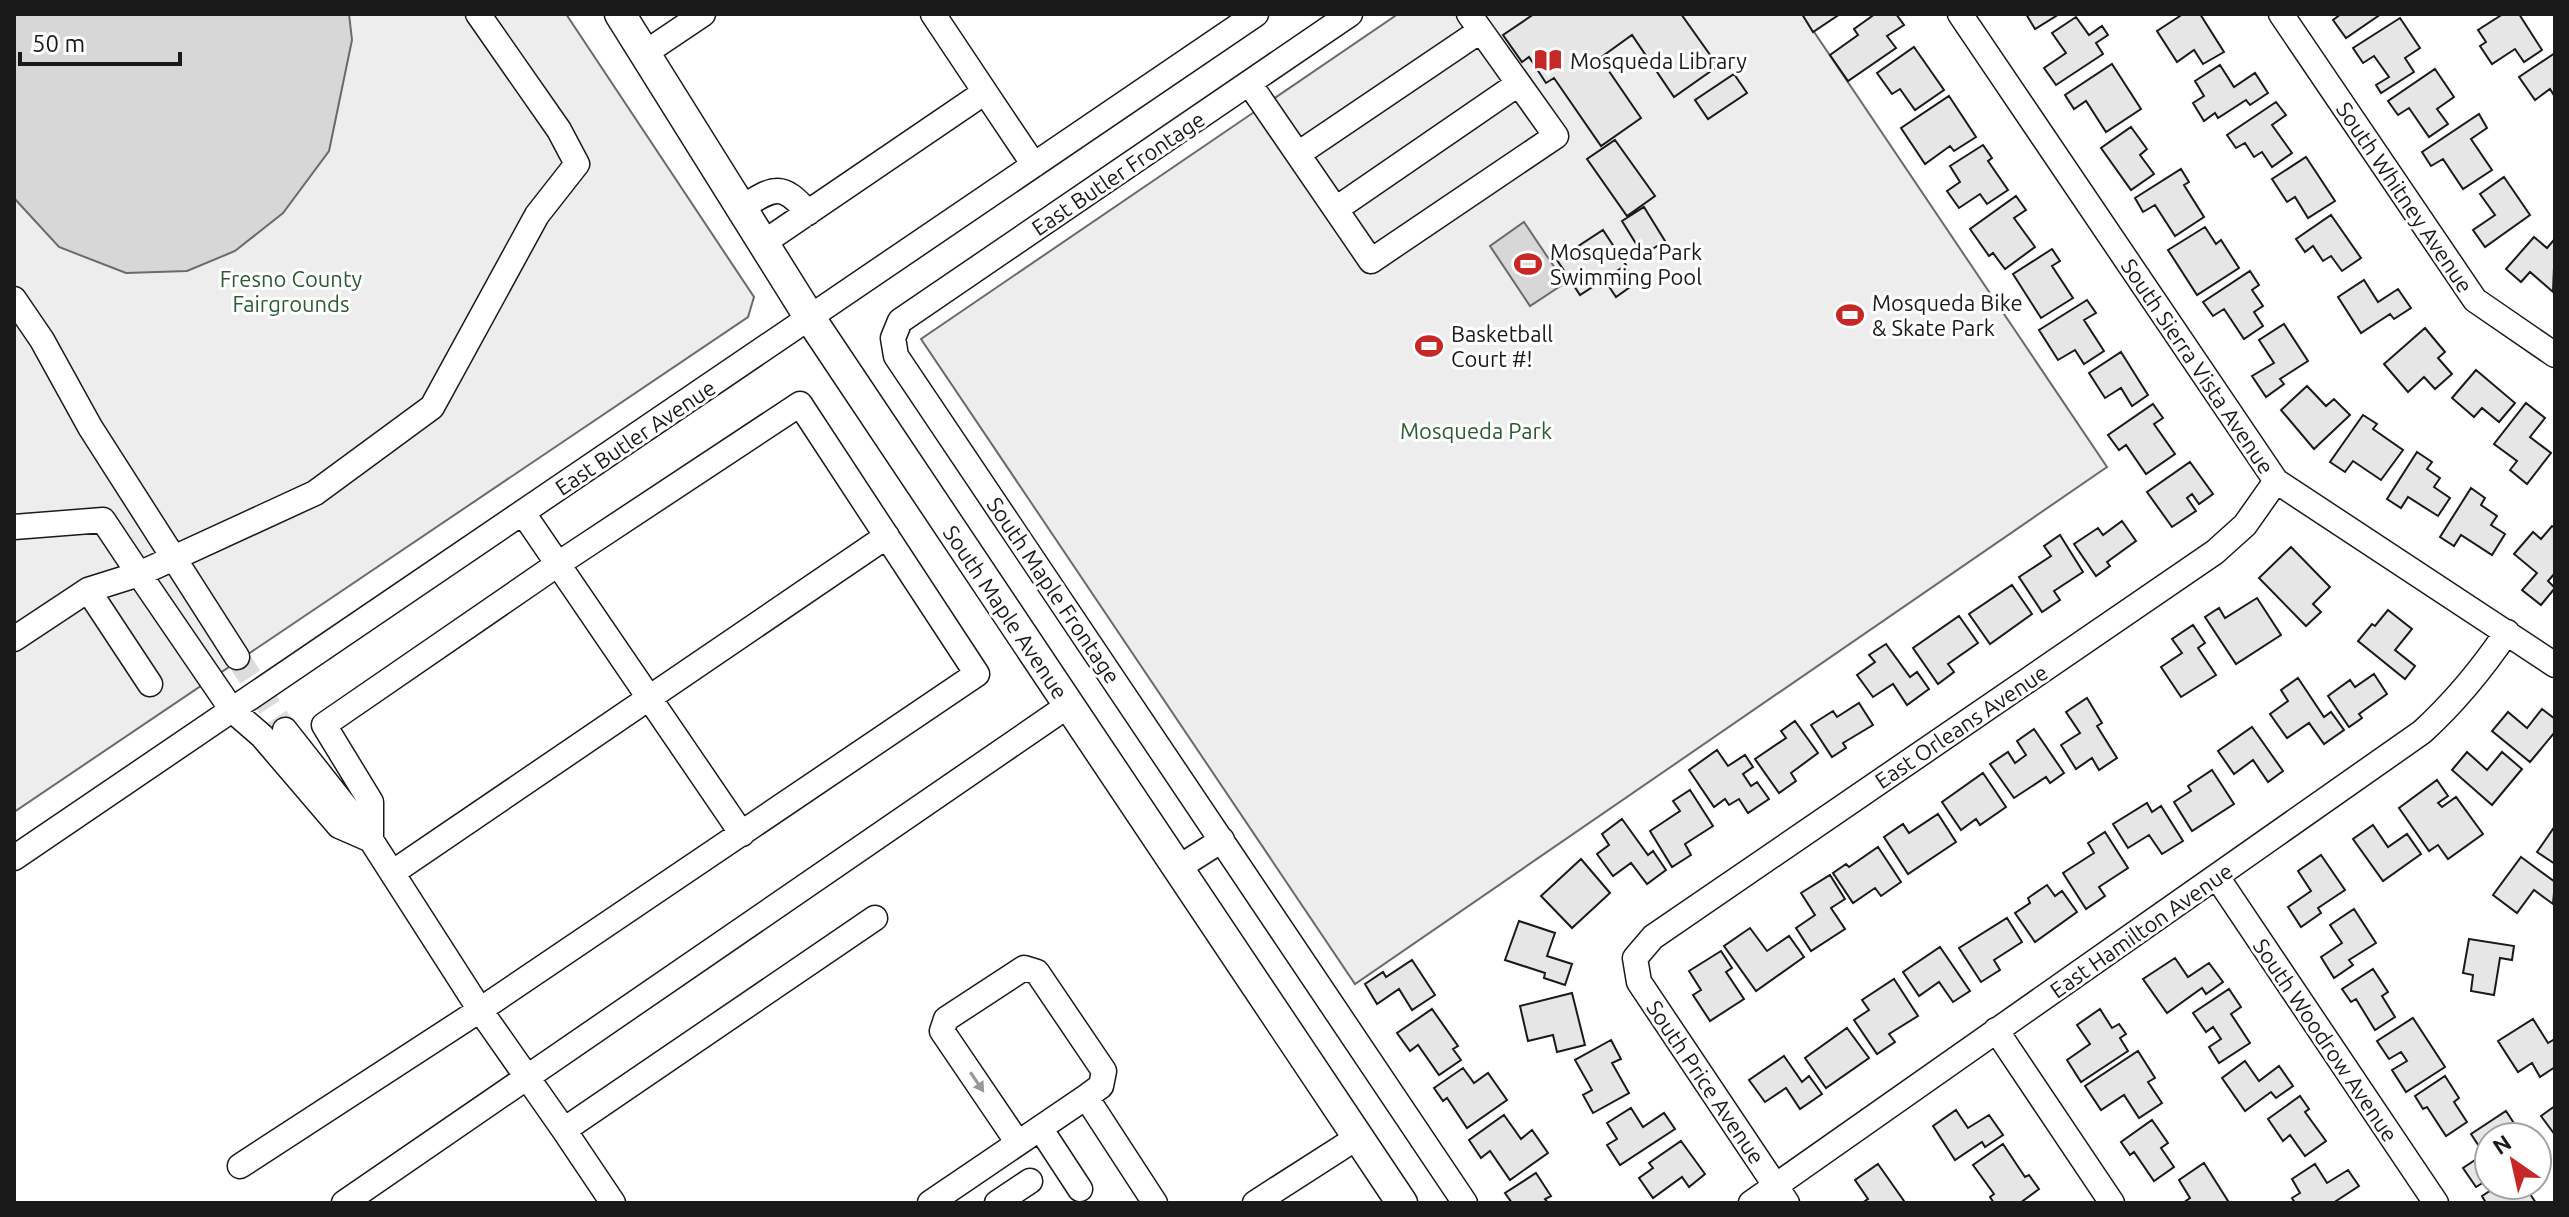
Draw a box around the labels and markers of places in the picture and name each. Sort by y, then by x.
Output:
library icon: Mosqueda Library [1533,45,1563,75]
place label: Mosqueda Library [1570,48,1747,73]
place label: Mosqueda Park Swimming Pool [1550,239,1702,289]
sports icon: Mosqueda Park Swimming Pool [1513,249,1543,279]
place label: Mosqueda Bike & Skate Park [1872,290,2023,340]
sports icon: Mosqueda Bike & Skate Park [1835,300,1865,330]
place label: Basketball Court #! [1451,321,1553,371]
sports icon: Basketball Court #! [1414,331,1444,361]

